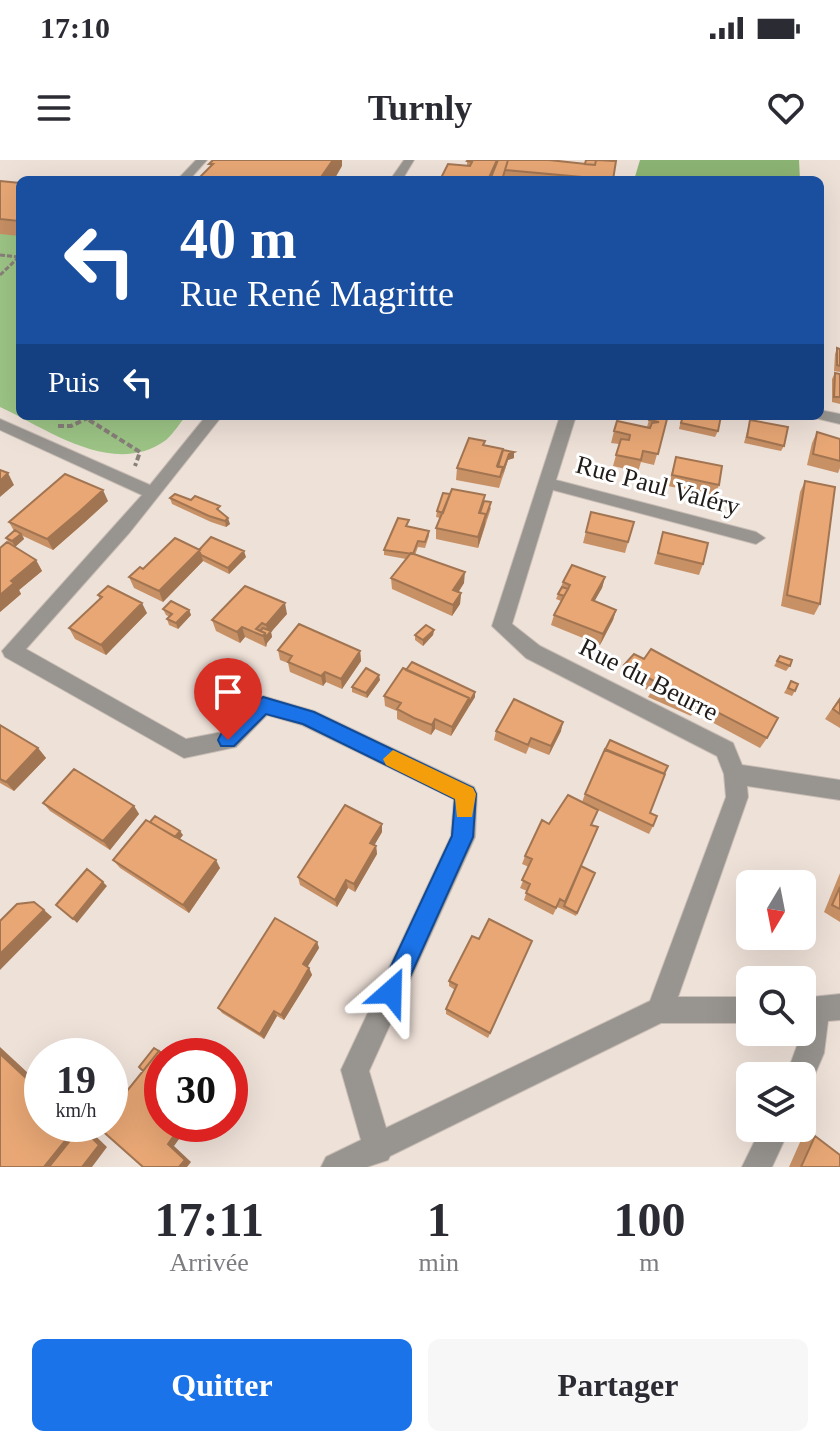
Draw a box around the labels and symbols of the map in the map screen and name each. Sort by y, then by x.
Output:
street label: Rue Paul Valéry [573,450,743,521]
street label: Rue du Beurre [575,632,723,727]
pin [194,658,262,740]
north arrow [736,870,816,950]
position arrow [349,950,433,1034]
speed limit sign: 30 [144,1038,248,1142]

